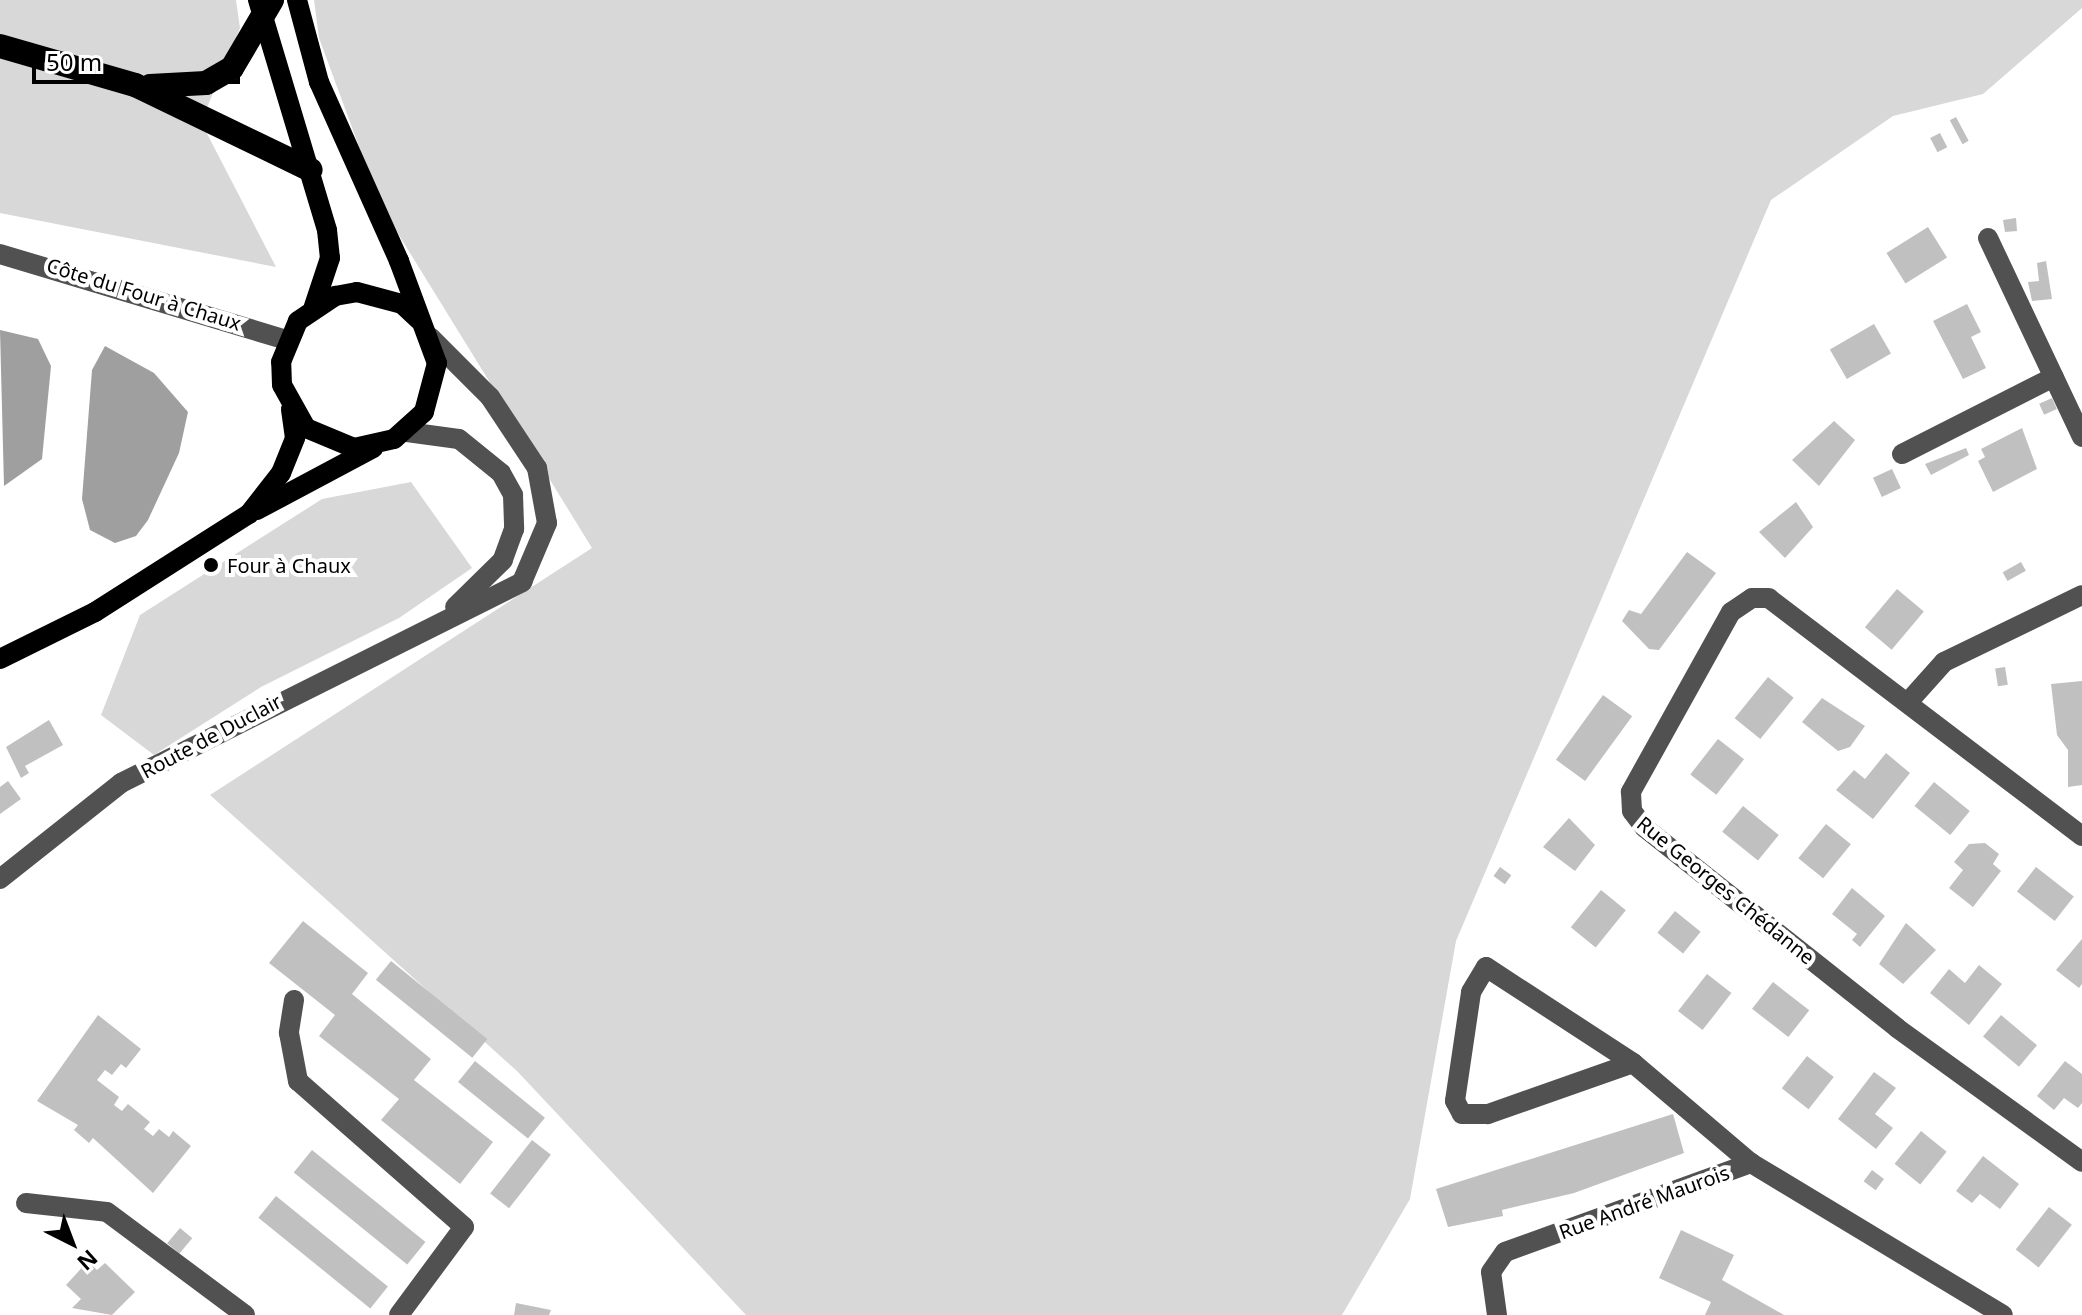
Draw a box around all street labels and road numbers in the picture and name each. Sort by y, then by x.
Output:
street label: Côte du Four à Chaux [44,253,244,335]
street label: Route de Duclair [137,689,285,783]
street label: Rue Georges Chédanne [1632,811,1820,969]
street label: Rue André Maurois [1556,1160,1732,1244]

